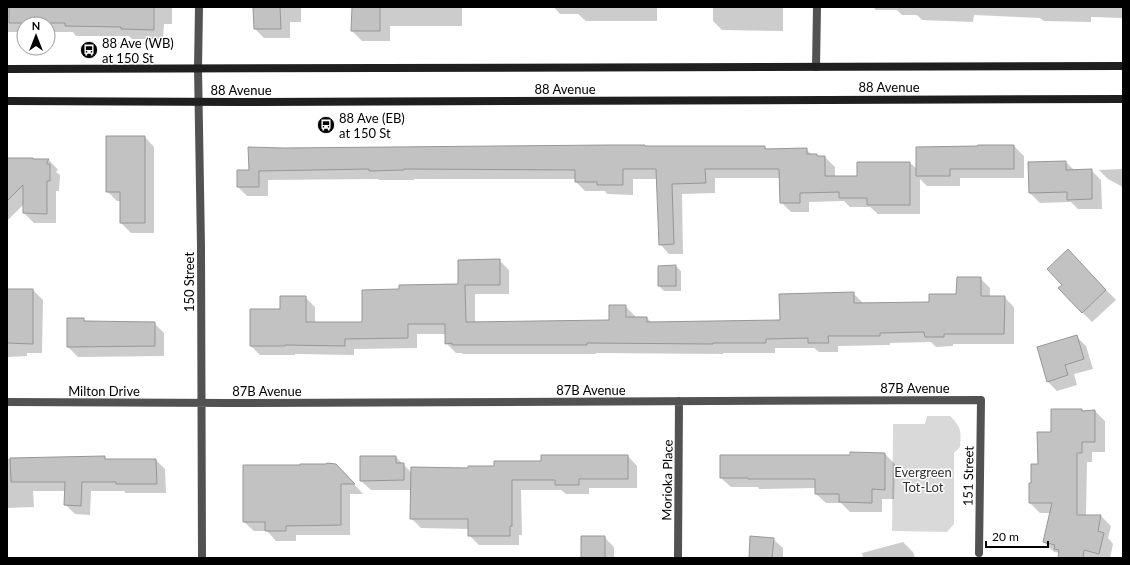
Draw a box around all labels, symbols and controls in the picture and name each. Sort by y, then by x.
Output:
north arrow [16,16,56,56]
text: N [32,19,40,32]
place label: 88 Ave (WB) at 150 St [102,35,174,66]
bus stop icon: 88 Ave (WB) at 150 St [79,40,99,60]
street label: 88 Avenue [858,79,920,95]
street label: 88 Avenue [534,81,596,97]
street label: 88 Avenue [210,82,272,98]
place label: 88 Ave (EB) at 150 St [339,110,405,141]
bus stop icon: 88 Ave (EB) at 150 St [316,115,336,135]
street label: 150 Street [181,252,197,312]
street label: 87B Avenue [880,380,950,396]
street label: 87B Avenue [556,382,626,398]
street label: Milton Drive [68,383,140,399]
street label: 87B Avenue [232,383,302,399]
street label: Morioka Place [658,439,676,521]
street label: 151 Street [959,445,977,506]
park label: Evergreen Tot-Lot [894,464,952,495]
scale bar [986,523,1048,549]
text: 20 m [992,529,1019,544]

